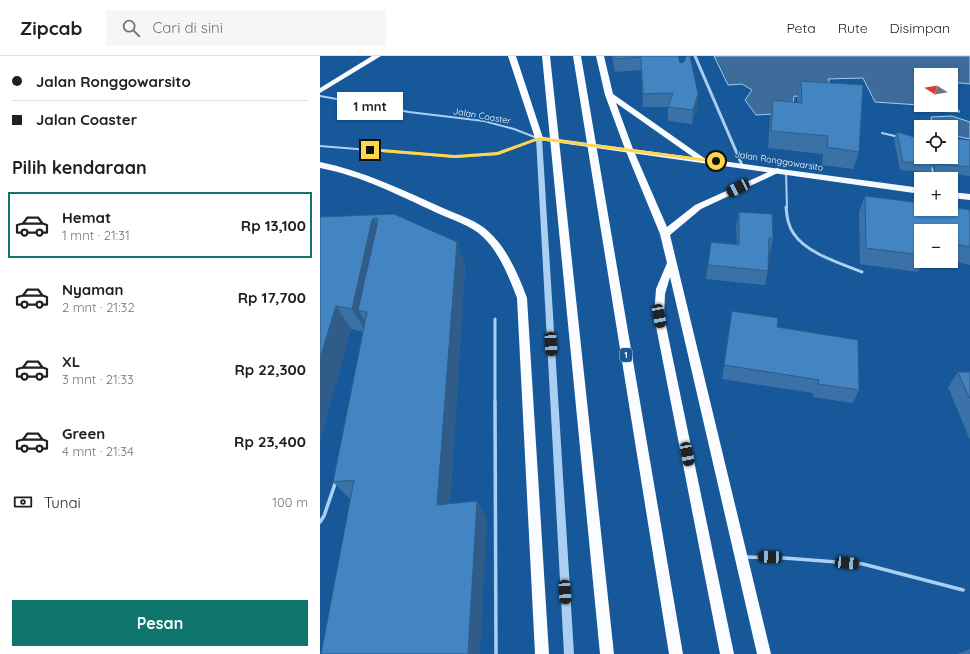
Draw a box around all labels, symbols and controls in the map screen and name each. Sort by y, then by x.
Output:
search box [106,10,386,46]
text: Zipcab [20,16,82,40]
icon: search [120,17,142,39]
text: Cari di sini [152,18,223,37]
text: Peta [786,19,816,37]
text: Rute [838,19,868,37]
text: Disimpan [890,19,950,37]
north arrow [914,68,958,112]
map controls [914,68,958,268]
text: Jalan Ronggowarsito [36,72,191,91]
callout: 1 mnt [337,92,403,120]
text: 1 mnt [353,98,387,114]
street label: Jalan Coaster [452,105,512,126]
text: Jalan Coaster [36,110,137,129]
button: locate [914,120,958,164]
route end [361,141,379,159]
street label: Jalan Ronggowarsito [734,148,824,173]
route start [707,152,725,170]
text: Pilih kendaraan [12,156,147,179]
button: + [914,172,958,216]
car [725,177,751,199]
icon: car [14,207,50,243]
text: Hemat [62,208,111,227]
text: Rp 13,100 [241,216,306,235]
button: − [914,224,958,268]
text: 1 mnt · 21:31 [62,227,130,243]
icon: car [14,279,50,315]
text: Nyaman [62,280,123,299]
text: Rp 17,700 [238,288,306,307]
text: 2 mnt · 21:32 [62,299,135,315]
car [651,303,667,329]
car [544,332,558,356]
road number: 1 [620,348,632,362]
icon: car [14,351,50,387]
text: XL [62,352,80,371]
text: Rp 22,300 [234,360,306,379]
text: 3 mnt · 21:33 [62,371,134,387]
icon: car [14,423,50,459]
text: Green [62,424,105,443]
text: Rp 23,400 [234,432,306,451]
car [679,441,695,467]
text: 4 mnt · 21:34 [62,443,134,459]
icon: cash [12,491,34,513]
text: Tunai [44,493,81,512]
text: 100 m [272,494,308,510]
car [758,551,782,563]
car [835,556,859,570]
car [558,580,572,604]
button: Pesan [12,600,308,646]

